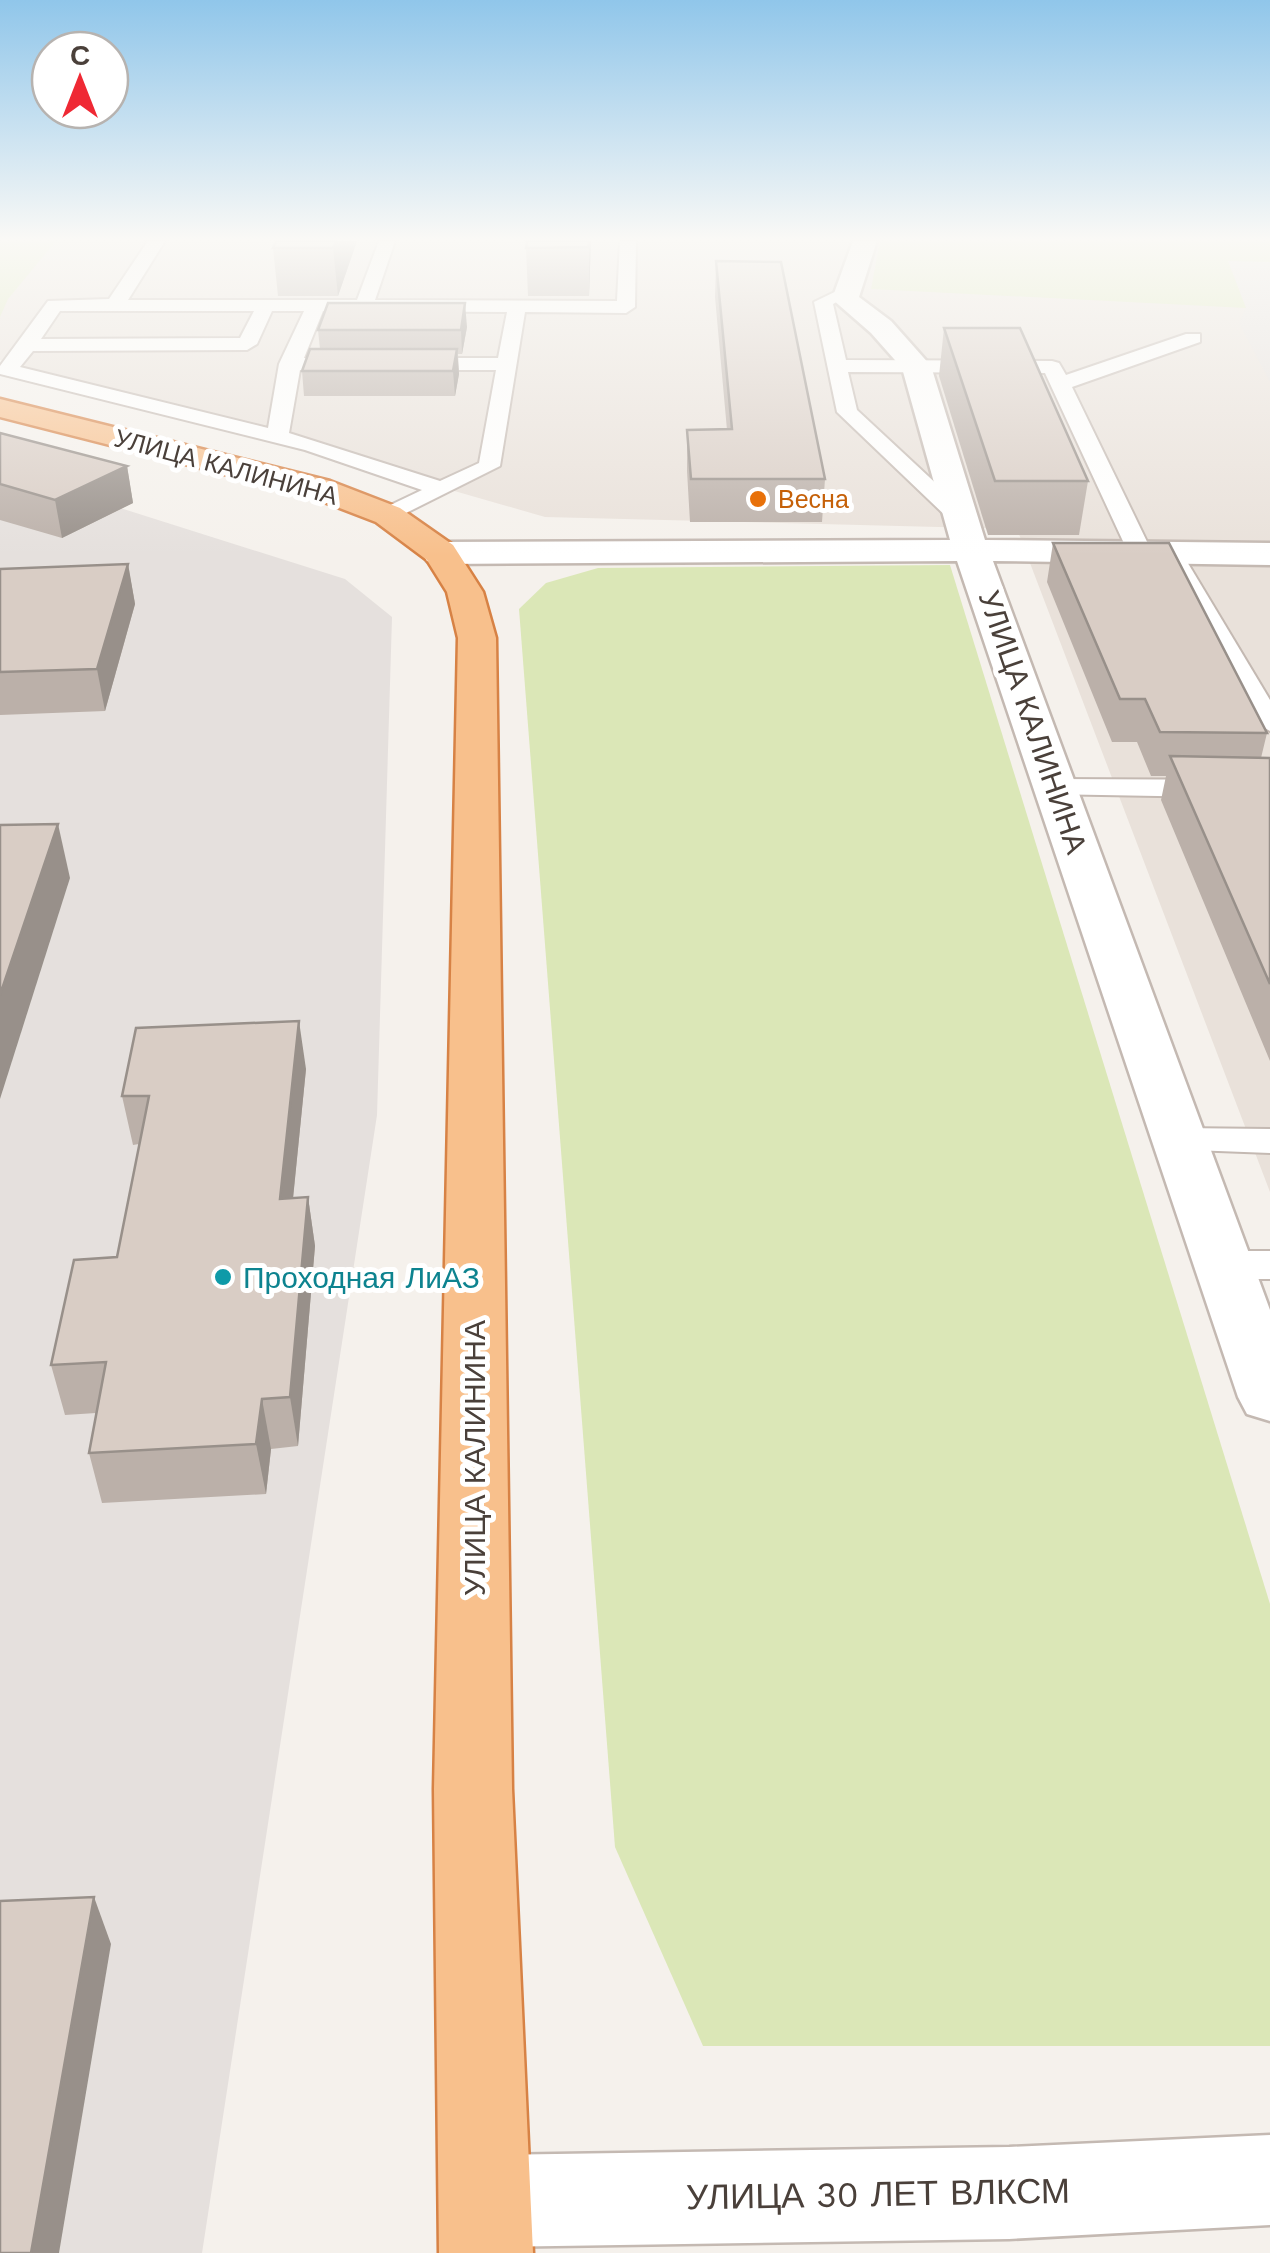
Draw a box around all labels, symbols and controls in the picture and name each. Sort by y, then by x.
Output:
north arrow [30,30,130,130]
text: С [70,39,90,72]
street label: УЛИЦА КАЛИНИНА [111,423,341,511]
place label: Весна [778,485,849,514]
marker: Весна [747,488,769,510]
street label: УЛИЦА КАЛИНИНА [972,586,1094,858]
place label: Проходная ЛиАЗ [243,1260,480,1295]
marker: Проходная ЛиАЗ [212,1266,234,1288]
street label: УЛИЦА КАЛИНИНА [457,1320,492,1596]
street label: УЛИЦА 30 ЛЕТ ВЛКСМ [686,2170,1070,2218]

